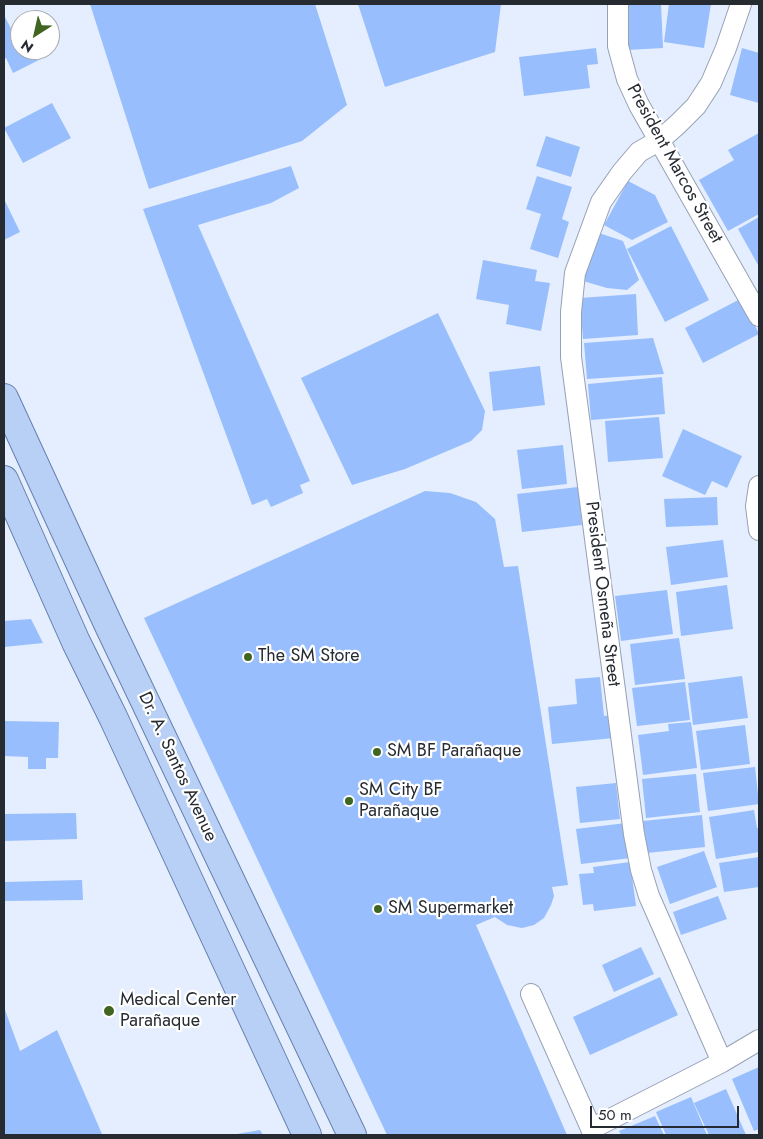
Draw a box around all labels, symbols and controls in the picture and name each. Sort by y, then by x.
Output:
north arrow [10,10,60,60]
text: N [17,35,37,58]
street label: President Marcos Street [621,81,727,247]
street label: President Osmeña Street [580,500,624,688]
place label: The SM Store [258,646,360,668]
marker: The SM Store [242,651,254,663]
street label: Dr. A. Santos Avenue [133,689,221,845]
place label: SM BF Parañaque [387,741,521,763]
marker: SM BF Parañaque [371,746,383,758]
place label: SM City BF Parañaque [359,780,443,822]
marker: SM City BF Parañaque [343,795,355,807]
place label: SM Supermarket [388,898,513,920]
marker: SM Supermarket [372,903,384,915]
place label: Medical Center Parañaque [120,990,236,1032]
marker: Medical Center Parañaque [102,1004,116,1018]
scale bar [593,1096,742,1128]
text: 50 m [598,1104,632,1126]

